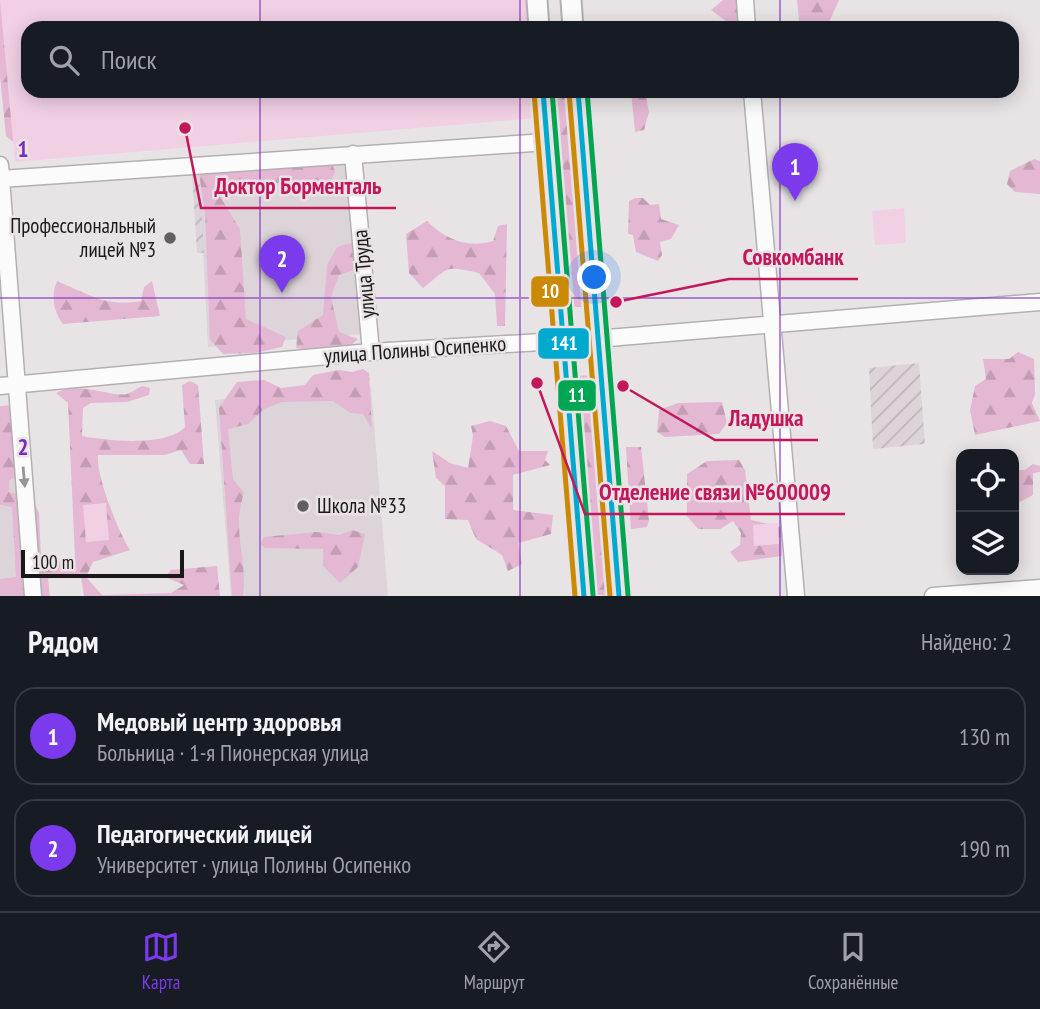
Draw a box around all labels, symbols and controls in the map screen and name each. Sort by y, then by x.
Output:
search box [21,21,1019,98]
icon: search [45,41,83,79]
text: Поиск [101,43,157,76]
text: 1 [18,134,29,163]
pin: 1 [772,143,818,201]
callout: Доктор Борменталь [201,164,396,208]
text: Доктор Борменталь [215,171,382,200]
place label: Профессиональный лицей №3 [10,212,156,263]
street label: улица Труда [346,229,381,319]
marker: Профессиональный лицей №3 [162,230,178,246]
pin: 2 [259,235,305,293]
callout: Совкомбанк [729,235,858,279]
text: Совкомбанк [742,242,844,271]
your location [577,260,611,294]
line badge: 10 [530,275,570,308]
text: 10 [541,279,559,303]
line badge: 141 [537,327,590,360]
street label: улица Полины Осипенко [323,330,507,369]
text: 141 [550,331,578,355]
line badge: 11 [557,379,597,412]
text: 11 [568,383,586,407]
callout: Ладушка [715,396,818,440]
text: Ладушка [728,403,803,432]
text: 2 [18,432,29,461]
map controls [956,449,1019,575]
button: locate [956,449,1019,512]
one-way arrow [19,467,30,489]
callout: Отделение связи №600009 [585,470,845,514]
text: Отделение связи №600009 [599,477,831,506]
place label: Школа №33 [317,492,406,519]
marker: Школа №33 [295,498,311,514]
button: layers [956,512,1019,575]
scale bar [21,547,184,579]
text: 100 m [32,550,74,574]
text: Рядом [28,622,99,661]
text: Найдено: 2 [921,627,1012,656]
text: Медовый центр здоровья [97,705,342,738]
text: 1 [48,722,59,751]
text: 130 m [959,722,1010,751]
text: Больница · 1-я Пионерская улица [97,738,369,767]
text: Педагогический лицей [97,817,312,850]
text: 2 [48,834,59,863]
text: 190 m [959,834,1010,863]
text: Университет · улица Полины Осипенко [97,850,411,879]
tab: Карта [142,928,180,994]
tab: Маршрут [464,928,524,994]
tab: Сохранённые [808,928,898,994]

